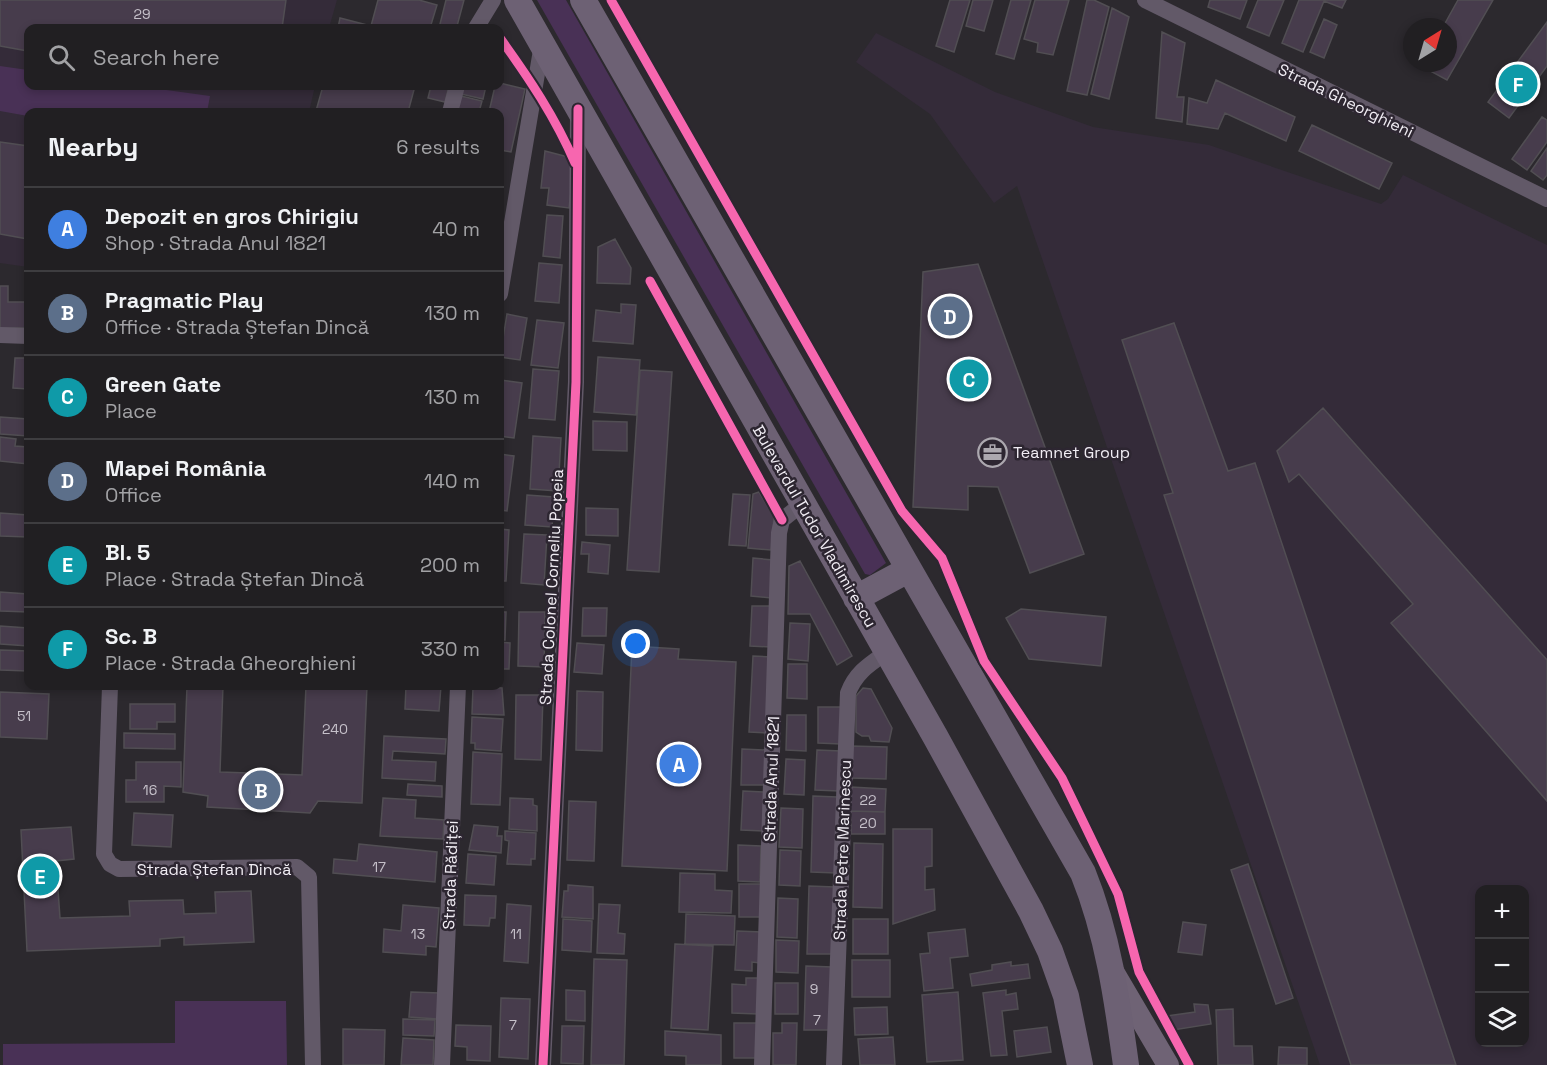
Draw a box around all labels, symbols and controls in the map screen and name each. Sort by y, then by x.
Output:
house number: 29 [134,5,150,23]
north arrow [1403,18,1457,72]
search box [24,24,504,90]
icon: search [45,41,78,74]
text: Search here [93,43,220,71]
street label: Strada Gheorghieni [1275,59,1417,142]
pin: F [1498,62,1538,106]
text: Nearby [48,130,138,164]
text: 6 results [396,134,480,160]
text: Depozit en gros Chirigiu [105,202,359,230]
text: A [61,216,74,242]
text: 40 m [432,216,480,242]
text: Shop · Strada Anul 1821 [105,230,326,256]
text: Pragmatic Play [105,286,263,314]
pin: D [930,294,970,338]
text: B [61,300,74,326]
text: 130 m [424,300,480,326]
text: Office · Strada Ștefan Dincă [105,314,369,340]
pin: C [950,356,988,401]
text: Green Gate [105,370,221,398]
text: C [61,384,74,410]
text: 130 m [424,384,480,410]
text: Place [105,398,157,424]
street label: Bulevardul Tudor Vladimirescu [748,421,881,631]
office icon: Teamnet Group [976,436,1008,468]
place label: Teamnet Group [1013,442,1130,463]
text: Mapei România [105,454,266,482]
text: D [61,468,74,494]
text: 140 m [424,468,480,494]
street label: Strada Colonel Corneliu Popeia [535,469,568,705]
text: Office [105,482,162,508]
text: Bl. 5 [105,538,150,566]
text: E [62,552,73,578]
text: 200 m [420,552,480,578]
text: Place · Strada Ștefan Dincă [105,566,364,592]
text: Sc. B [105,622,157,650]
your location [621,629,650,658]
text: F [62,636,73,662]
text: 330 m [421,636,480,662]
text: Place · Strada Gheorghieni [105,650,356,676]
house number: 51 [17,707,31,725]
street label: Strada Anul 1821 [759,716,784,842]
house number: 240 [322,720,348,738]
pin: A [660,742,698,786]
street label: Strada Petre Marinescu [829,759,856,941]
pin: B [242,768,280,812]
house number: 16 [143,781,157,799]
house number: 22 [860,791,876,809]
house number: 20 [859,814,877,832]
street label: Strada Rădiței [438,820,463,930]
pin: E [20,854,60,898]
house number: 17 [372,858,386,876]
street label: Strada Ștefan Dincă [137,859,291,880]
map controls [1475,885,1529,1047]
button: + [1475,885,1529,939]
house number: 13 [411,925,425,943]
house number: 11 [510,925,522,943]
button: − [1475,939,1529,993]
house number: 9 [810,980,818,998]
button: layers [1475,993,1529,1047]
house number: 7 [813,1011,821,1029]
house number: 7 [509,1016,517,1034]

